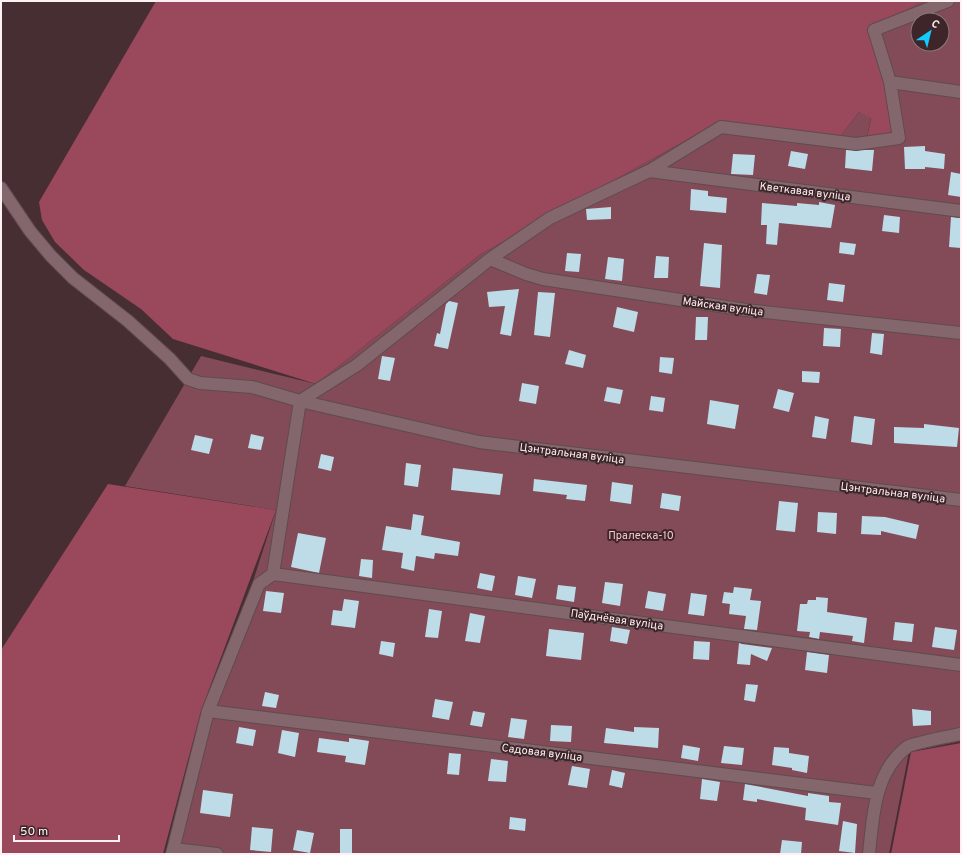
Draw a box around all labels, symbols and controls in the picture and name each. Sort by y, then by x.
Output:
north arrow [910,12,950,52]
text: С [928,17,942,32]
street label: Кветкавая вуліца [759,179,851,205]
street label: Майская вуліца [682,294,764,320]
street label: Цэнтральная вуліца [519,441,625,467]
street label: Цэнтральная вуліца [840,480,946,506]
park label: Пралеска-10 [608,529,674,543]
street label: Паўднёвая вуліца [570,607,664,633]
street label: Садовая вуліца [501,741,583,765]
scale bar [14,817,119,843]
text: 50 m [20,824,48,840]

